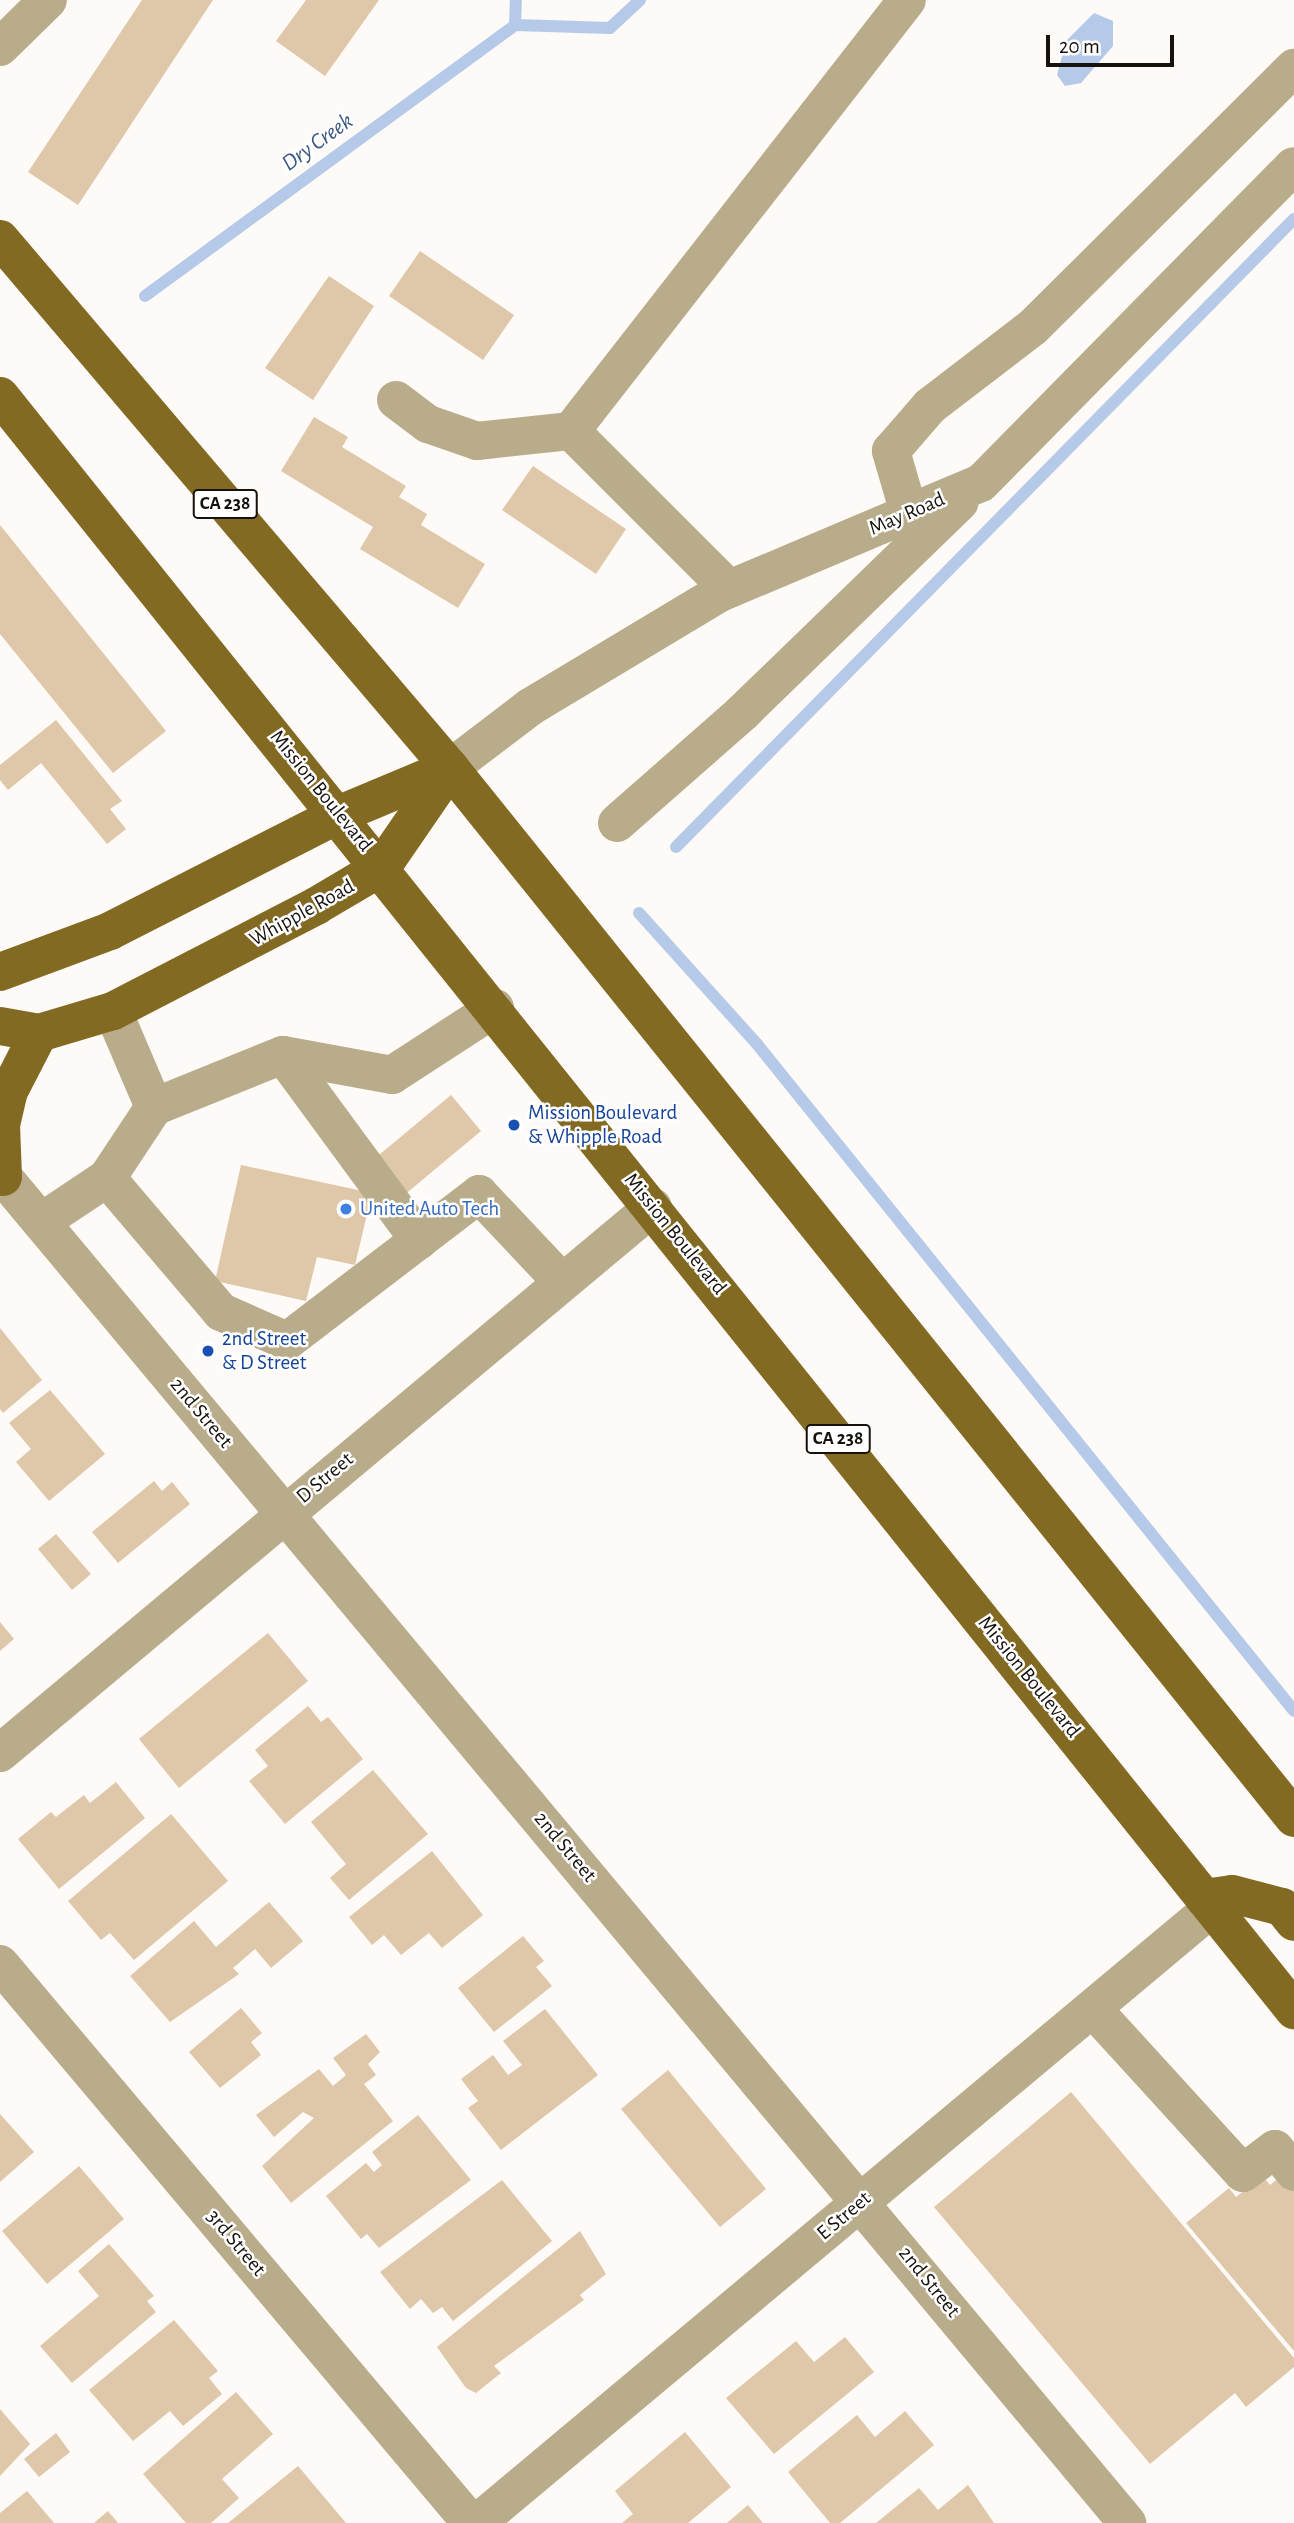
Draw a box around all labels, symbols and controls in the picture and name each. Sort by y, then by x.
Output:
scale bar [1049,21,1177,65]
text: 20 m [1059,36,1100,57]
water label: Dry Creek [277,108,359,178]
street label: May Road [865,487,949,541]
road number: CA 238 [192,489,258,520]
street label: Mission Boulevard [264,725,378,857]
street label: Whipple Road [245,874,359,952]
place label: Mission Boulevard & Whipple Road [528,1100,677,1150]
marker: Mission Boulevard & Whipple Road [506,1117,522,1133]
street label: Mission Boulevard [618,1168,732,1300]
place label: United Auto Tech [360,1196,499,1222]
marker: United Auto Tech [338,1201,354,1217]
place label: 2nd Street & D Street [222,1326,307,1376]
marker: 2nd Street & D Street [200,1343,216,1359]
street label: 2nd Street [164,1373,238,1453]
road number: CA 238 [805,1424,871,1455]
street label: D Street [291,1447,359,1509]
street label: Mission Boulevard [972,1611,1086,1743]
street label: 2nd Street [528,1807,602,1887]
street label: E Street [812,2186,876,2246]
street label: 3rd Street [201,2205,271,2281]
street label: 2nd Street [893,2241,965,2323]

